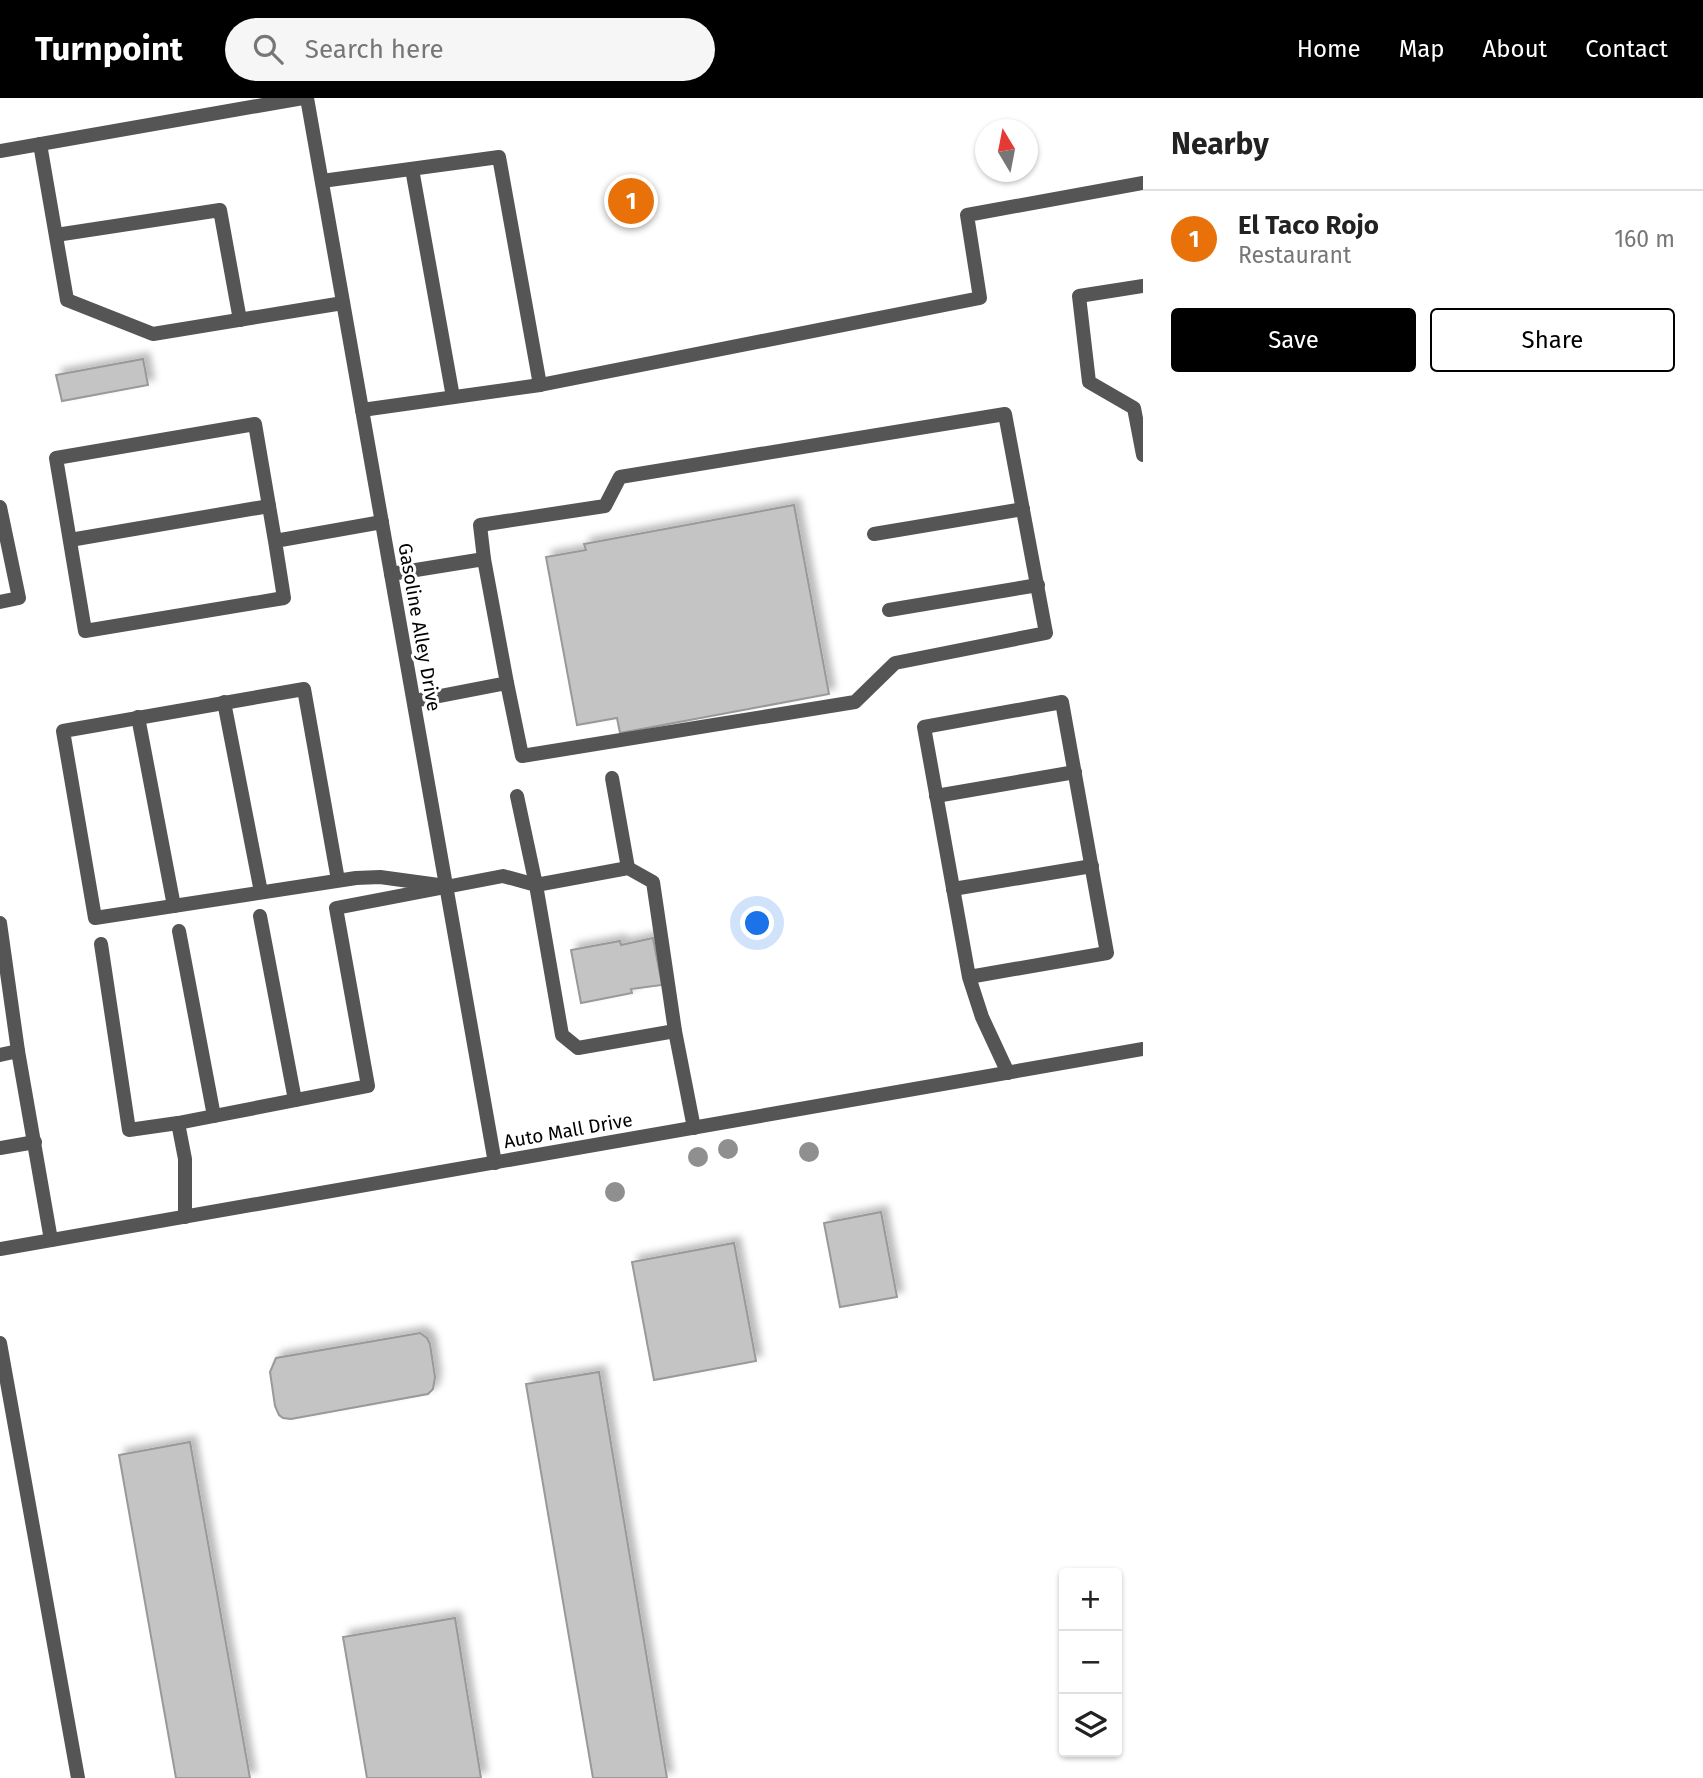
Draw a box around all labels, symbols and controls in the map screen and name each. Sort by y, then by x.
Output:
search box [225,18,715,81]
text: Turnpoint [35,29,183,69]
icon: search [249,30,287,68]
text: Search here [305,34,444,65]
text: Home [1297,35,1361,63]
text: Map [1399,35,1445,63]
text: About [1483,35,1547,63]
text: Contact [1585,35,1668,63]
north arrow [975,119,1038,182]
text: Nearby [1171,126,1269,162]
pin: 1 [608,175,654,227]
text: El Taco Rojo [1238,210,1379,241]
text: 1 [1189,225,1199,253]
text: 160 m [1614,225,1675,253]
text: Restaurant [1238,241,1351,269]
button: Save [1171,308,1416,372]
button: Share [1430,308,1675,372]
street label: Gasoline Alley Drive [393,541,446,713]
your location [740,906,774,940]
street label: Auto Mall Drive [502,1108,634,1153]
map controls [1059,1568,1122,1757]
button: + [1059,1568,1122,1631]
button: − [1059,1631,1122,1694]
button: layers [1059,1694,1122,1757]

